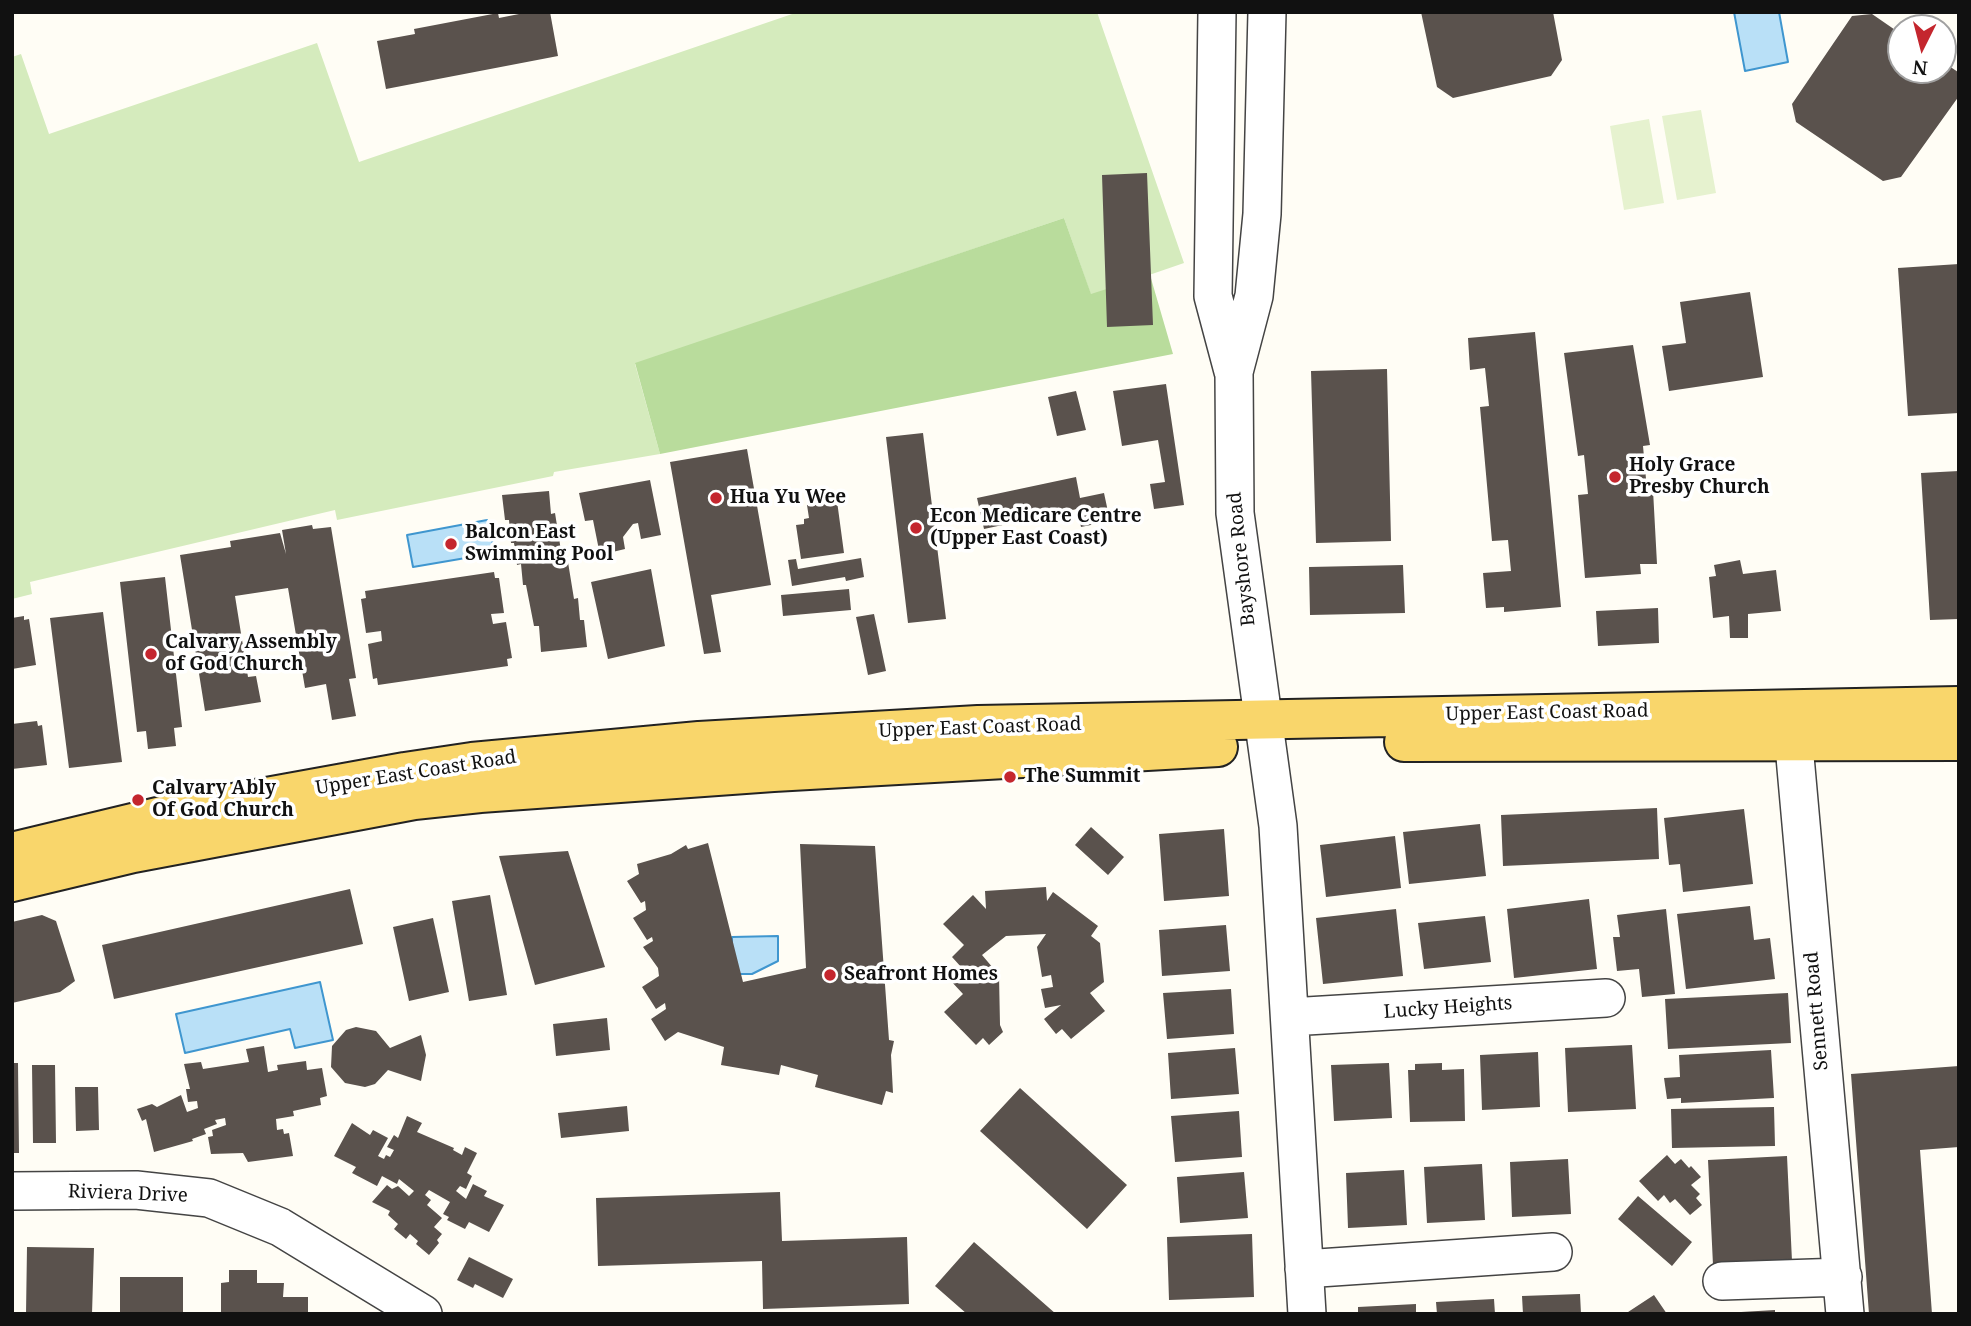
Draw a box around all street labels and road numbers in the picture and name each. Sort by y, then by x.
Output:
street label: Bayshore Road [1224,491,1260,627]
street label: Upper East Coast Road [1445,700,1649,726]
street label: Upper East Coast Road [878,713,1082,743]
street label: Upper East Coast Road [314,746,518,800]
street label: Sennett Road [1800,951,1834,1071]
street label: Lucky Heights [1383,992,1513,1024]
street label: Riviera Drive [68,1181,188,1207]

